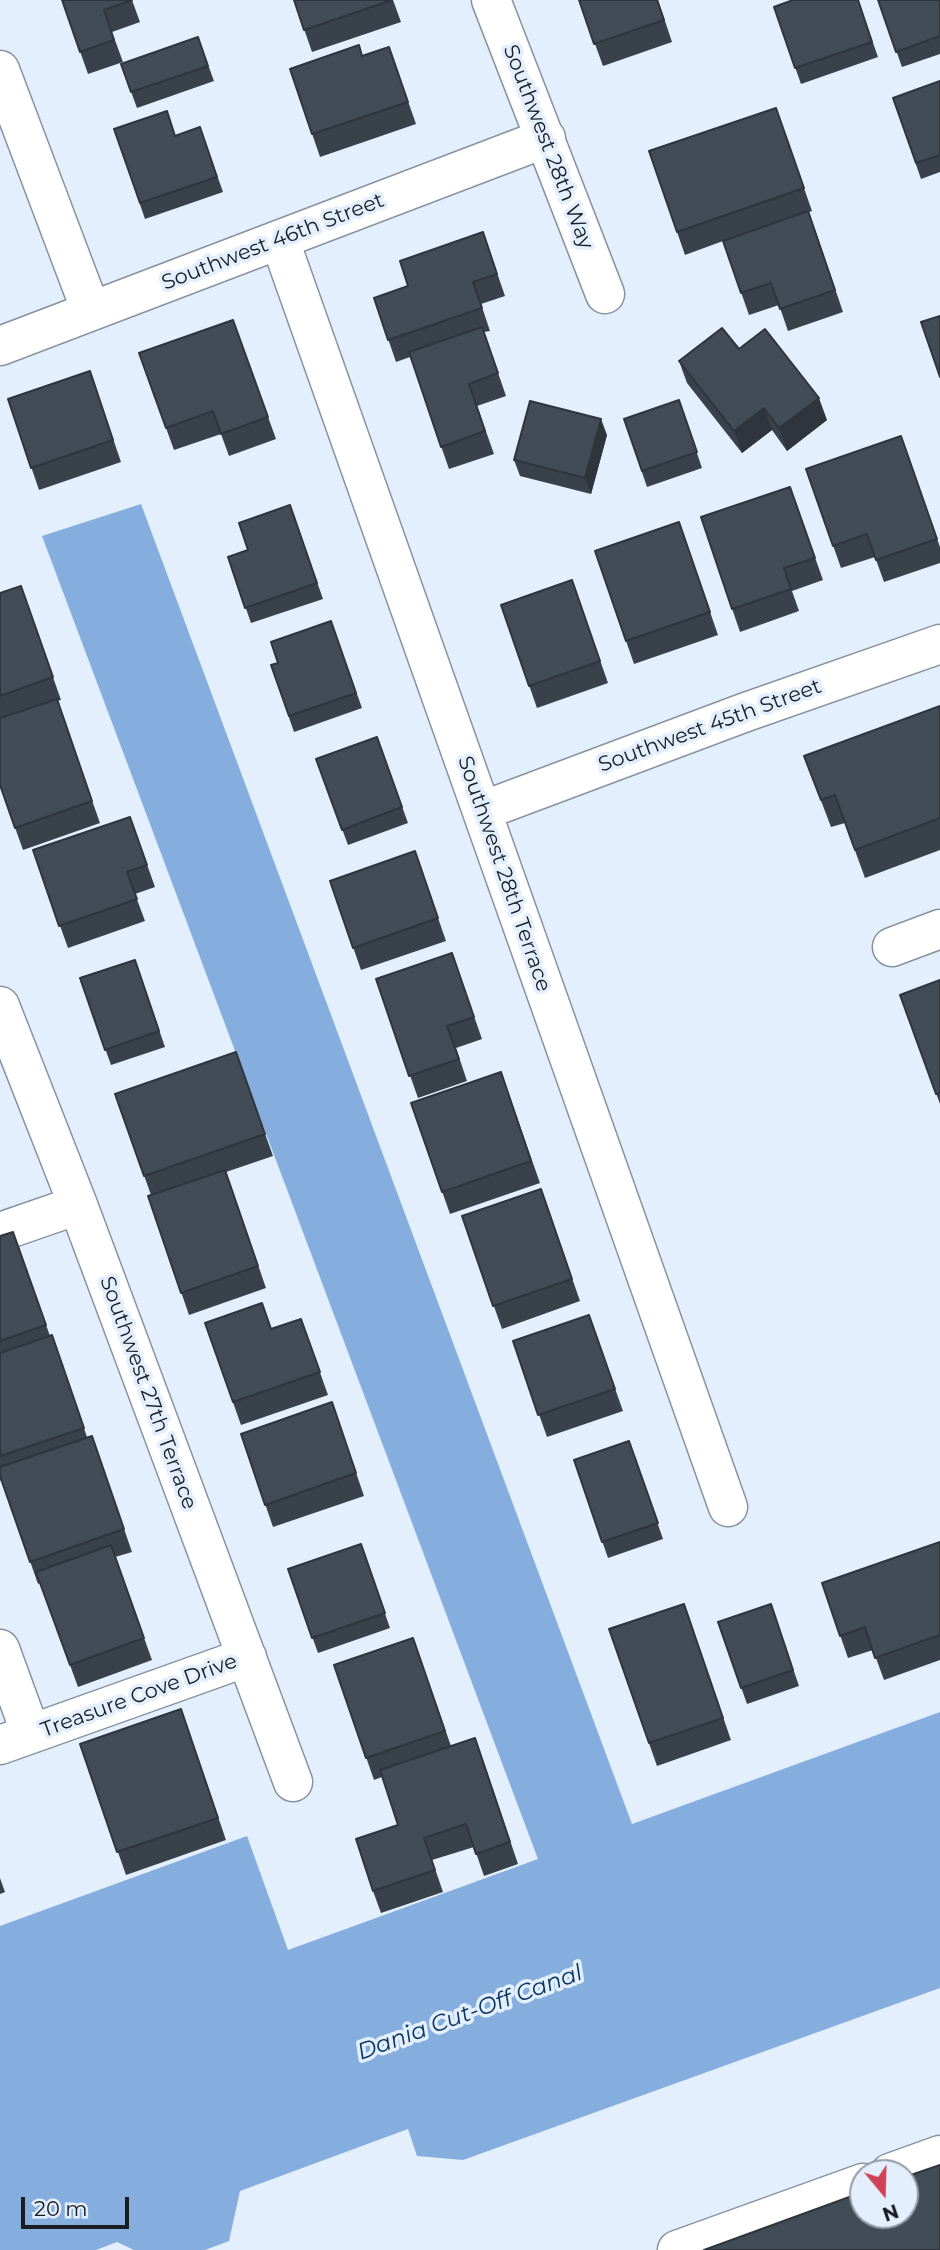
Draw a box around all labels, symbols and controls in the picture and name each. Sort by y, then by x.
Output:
street label: Southwest 28th Way [497,41,599,253]
street label: Southwest 46th Street [158,188,388,296]
street label: Southwest 45th Street [595,674,825,778]
street label: Southwest 28th Terrace [452,753,556,995]
street label: Southwest 27th Terrace [94,1273,202,1513]
street label: Treasure Cove Drive [37,1649,241,1743]
water label: Dania Cut-Off Canal [354,1959,586,2067]
north arrow [849,2159,919,2229]
scale bar [24,2184,133,2228]
text: 20 m [34,2196,88,2221]
text: N [879,2199,901,2226]

